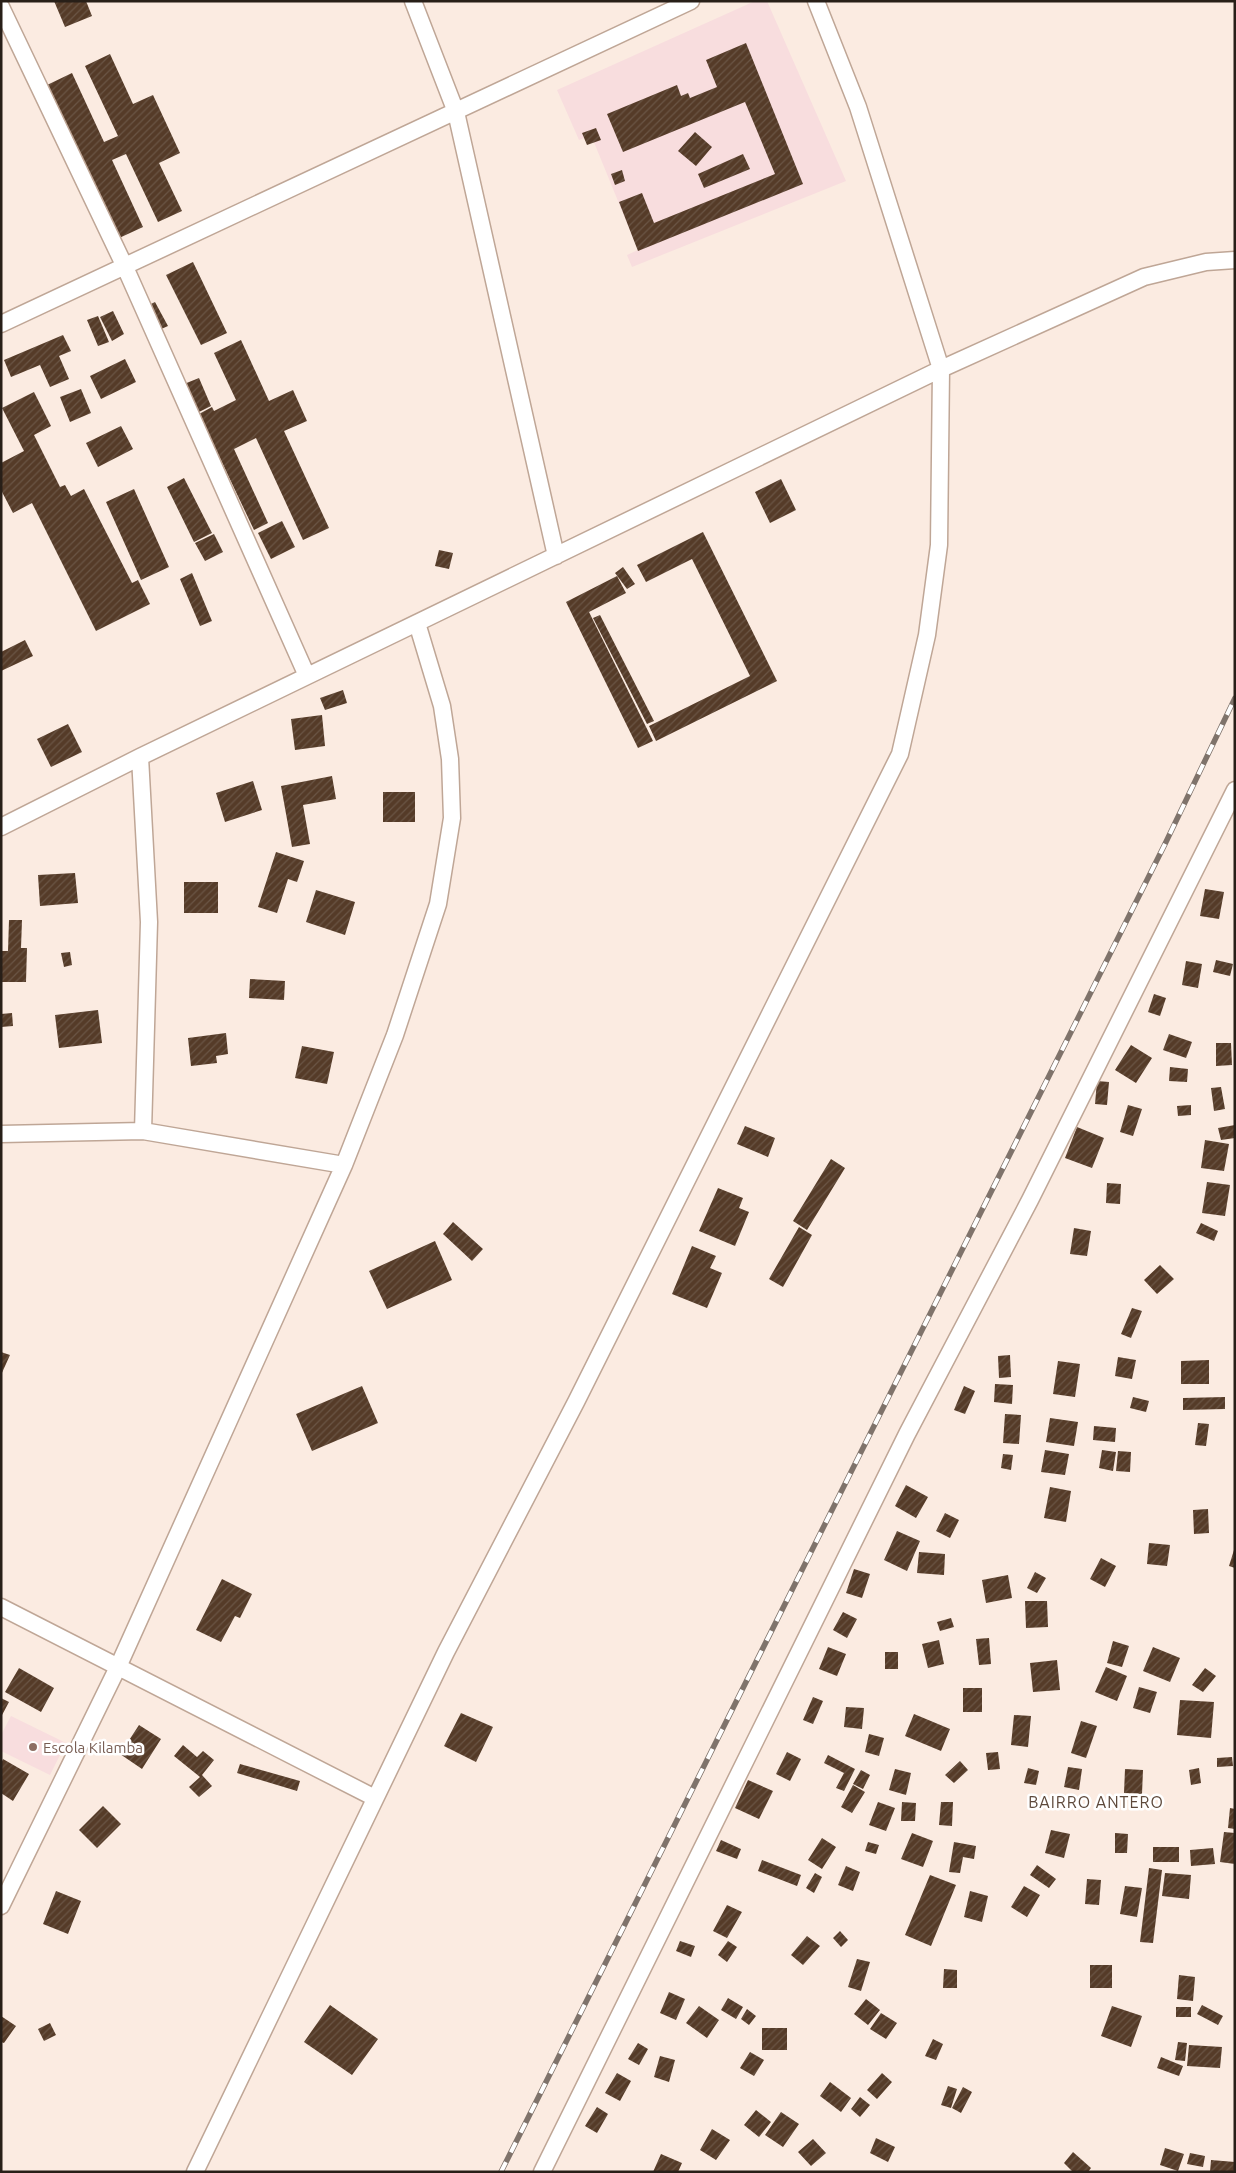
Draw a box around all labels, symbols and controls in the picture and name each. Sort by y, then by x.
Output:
place label: Escola Kilamba [43,1739,143,1756]
marker: Escola Kilamba [27,1741,39,1753]
district label: BAIRRO ANTERO [1028,1793,1164,1811]

